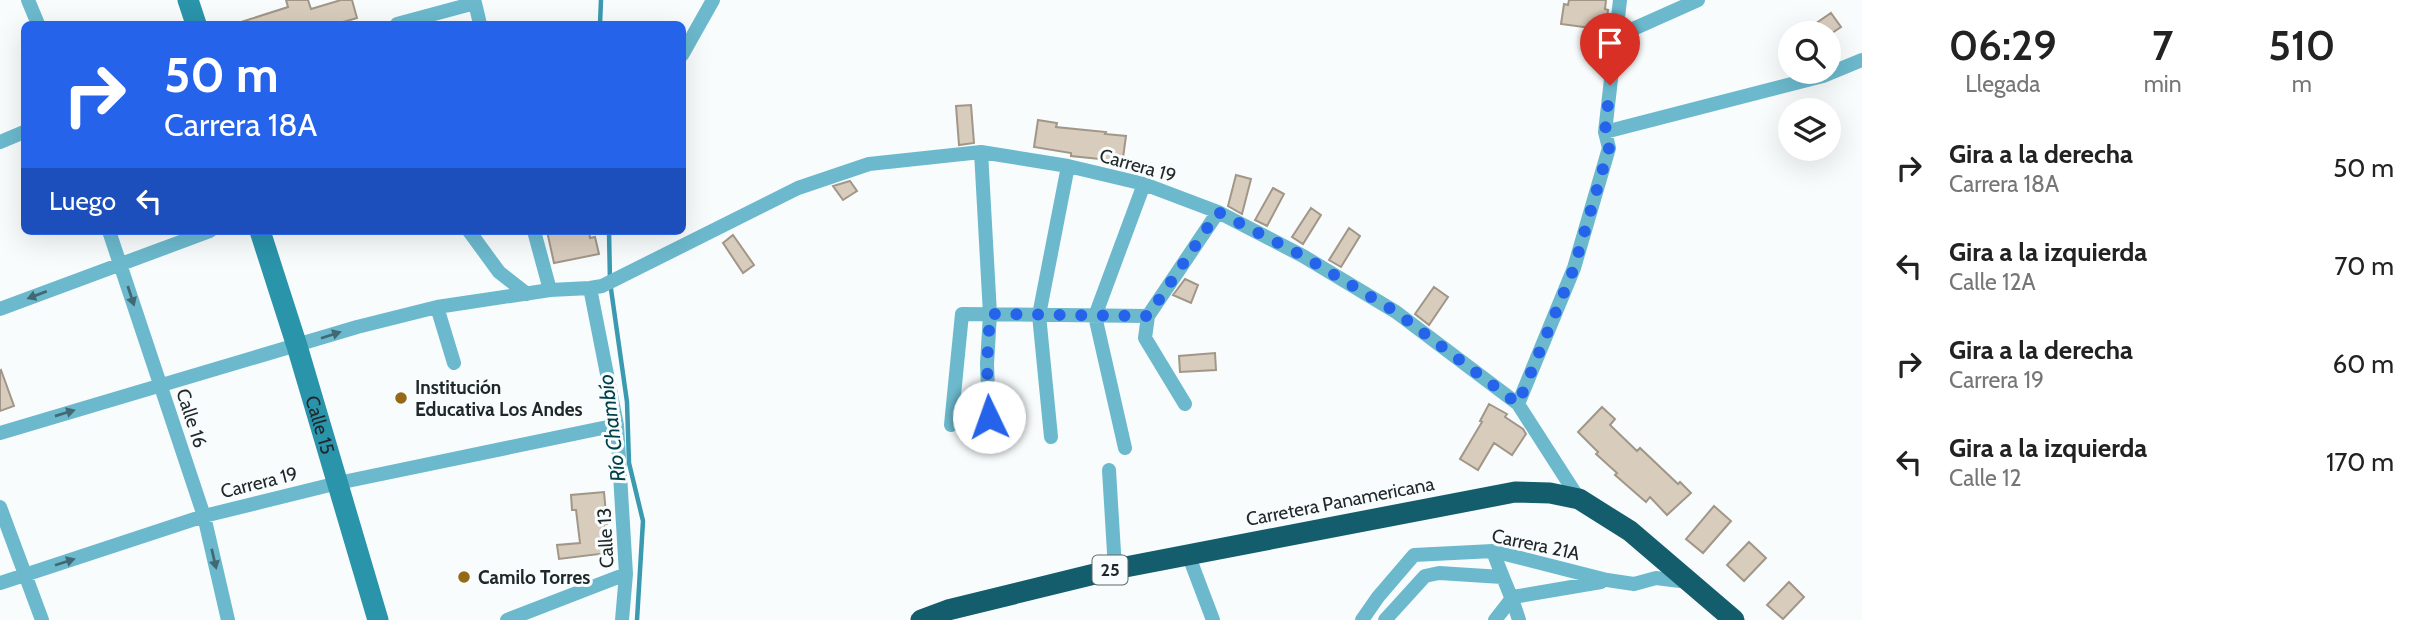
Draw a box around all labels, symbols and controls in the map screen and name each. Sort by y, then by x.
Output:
pin [1580,13,1640,85]
text: 06:29 [1949,19,2057,71]
text: 7 [2152,19,2173,71]
text: 510 [2268,19,2335,71]
map controls [1778,21,1841,161]
button: search [1778,21,1841,84]
icon: arrive [1591,24,1629,62]
text: 50 m [164,45,279,104]
icon: right [49,49,140,140]
text: Llegada [1965,70,2040,98]
text: min [2144,70,2182,98]
text: m [2292,70,2312,98]
button: layers [1778,98,1841,161]
text: Carrera 18A [164,105,317,144]
text: Gira a la derecha [1949,138,2133,170]
street label: Carrera 19 [1097,144,1179,187]
icon: right [1890,149,1928,187]
text: 50 m [2333,152,2394,184]
text: Carrera 18A [1949,170,2059,198]
icon: left [130,182,168,220]
text: Luego [49,185,116,217]
text: Gira a la izquierda [1949,236,2147,268]
icon: left [1890,247,1928,285]
text: 70 m [2334,250,2394,282]
text: Calle 12A [1949,268,2036,296]
one-way arrow [126,285,137,306]
one-way arrow [26,289,47,300]
one-way arrow [320,330,341,340]
text: Gira a la derecha [1949,334,2133,366]
icon: right [1890,345,1928,383]
text: 60 m [2332,348,2394,380]
text: Carrera 19 [1949,366,2044,394]
water label: Río Chambío [593,373,631,483]
place label: Institución Educativa Los Andes [415,376,583,421]
position arrow [952,380,1026,454]
street label: Calle 16 [171,386,212,451]
marker: Institución Educativa Los Andes [393,390,409,406]
street label: Calle 15 [300,393,339,457]
one-way arrow [55,408,76,418]
text: Gira a la izquierda [1949,432,2147,464]
icon: left [1890,443,1928,481]
text: 170 m [2326,446,2394,478]
street label: Carrera 19 [218,462,300,503]
text: Calle 12 [1949,464,2021,492]
street label: Carretera Panamericana [1244,472,1436,531]
street label: Calle 13 [592,507,619,569]
street label: Carrera 21A [1490,524,1582,565]
one-way arrow [209,548,220,570]
one-way arrow [54,556,75,566]
road number: 25 [1092,556,1128,584]
place label: Camilo Torres [478,566,590,589]
marker: Camilo Torres [456,569,472,585]

